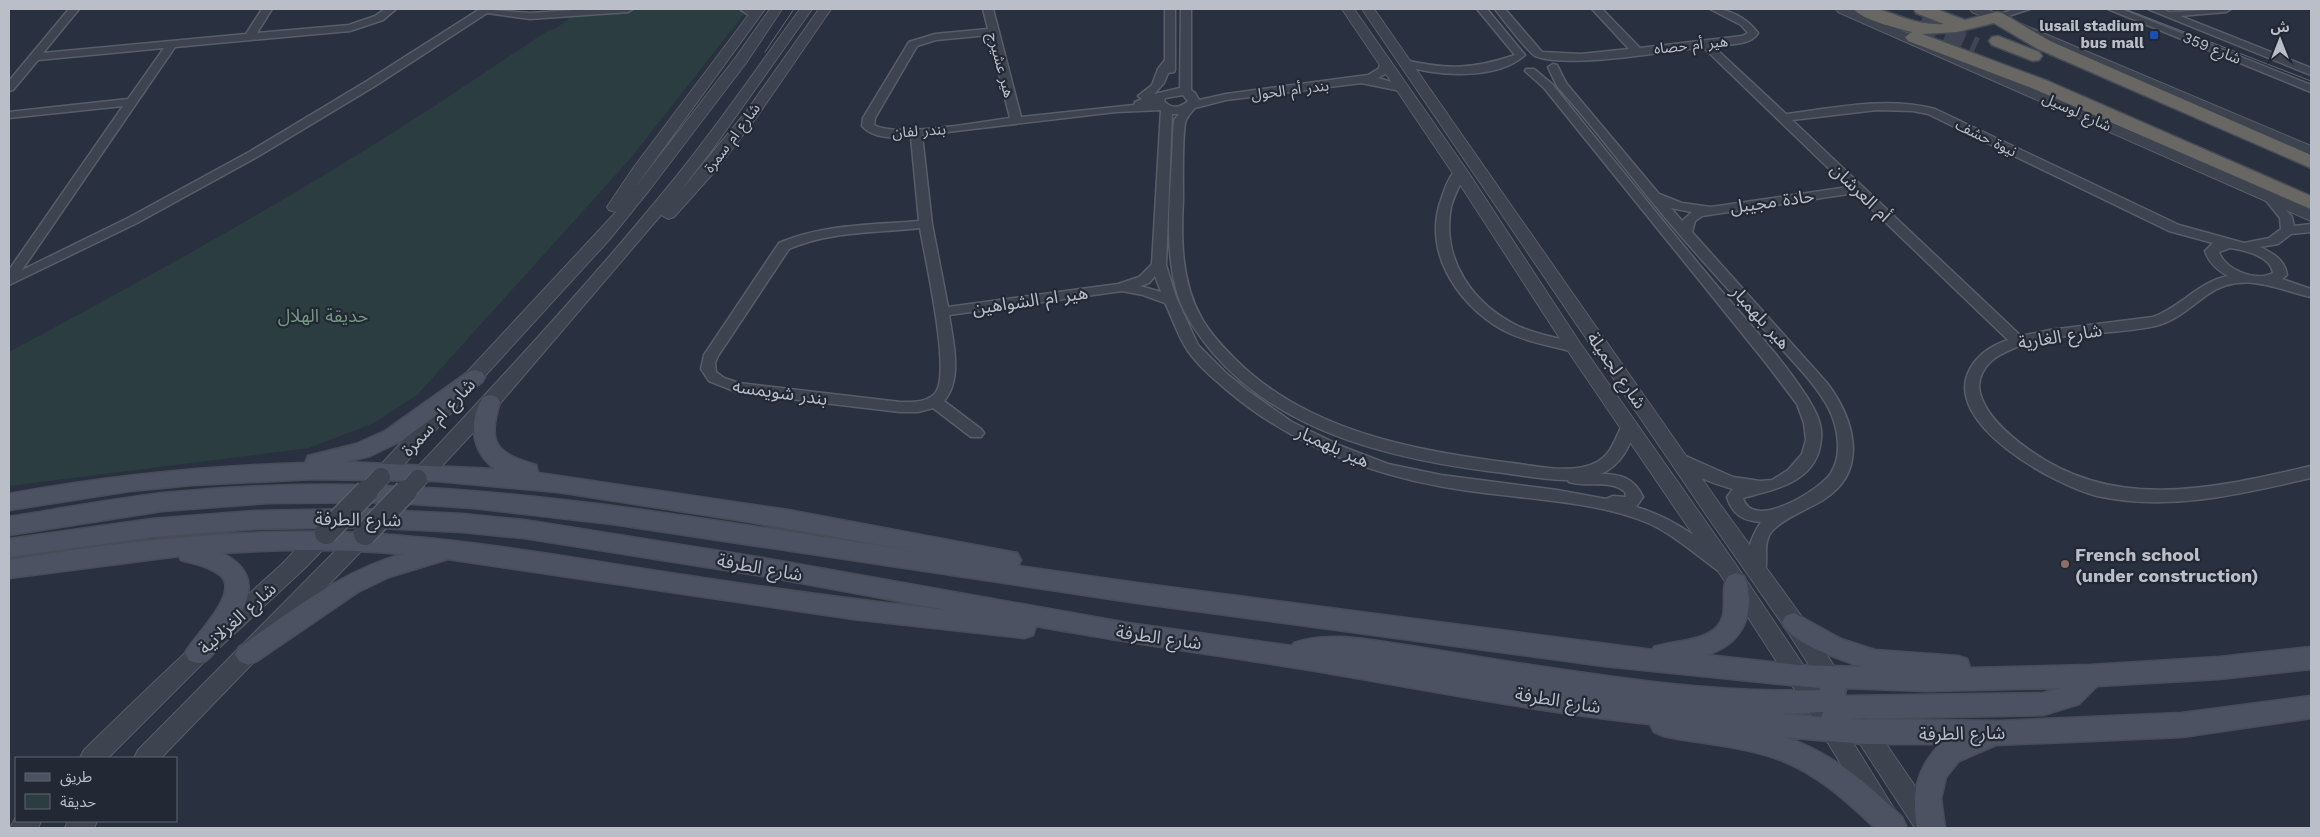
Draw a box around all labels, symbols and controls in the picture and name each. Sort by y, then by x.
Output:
north arrow [2255,15,2305,65]
place label: lusail stadium bus mall [2039,17,2144,52]
text: ش [2270,19,2290,35]
street label: شارع 359 [2179,28,2244,71]
marker: lusail stadium bus mall [2148,29,2160,41]
street label: هير عشيرج [981,30,1018,100]
street label: هير أم حصاه [1653,32,1729,60]
street label: بندر أم الحول [1250,76,1330,106]
street label: شارع لوسيل [2038,89,2115,138]
street label: شارع ام سمرة [700,100,766,178]
street label: نيوة حشف [1952,115,2020,161]
street label: بندر لفان [892,120,946,142]
street label: أم العرشان [1824,158,1896,229]
street label: حادة مجيبل [1729,185,1816,218]
street label: هير بلهمبار [1726,280,1795,354]
street label: هير ام الشواهين [971,281,1090,322]
park label: حديقة الهلال [278,305,368,327]
street label: شارع الغارية [2016,319,2104,357]
street label: شارع لجميلة [1580,328,1651,415]
street label: شارع ام سمرة [397,374,482,463]
street label: بندر شويمسه [731,375,829,410]
street label: هير بلهمبار [1292,420,1373,472]
street label: شارع الطرفة [315,508,401,534]
place label: French school (under construction) [2075,544,2259,586]
street label: شارع الطرفة [715,549,804,589]
marker: French school (under construction) [2059,558,2071,570]
street label: شارع الغزلانية [194,578,283,661]
street label: شارع الطرفة [1114,621,1203,657]
street label: شارع الطرفة [1513,683,1602,721]
street label: شارع الطرفة [1919,722,2005,748]
legend [15,757,178,822]
text: طريق [60,768,92,787]
text: حديقة [60,793,96,811]

